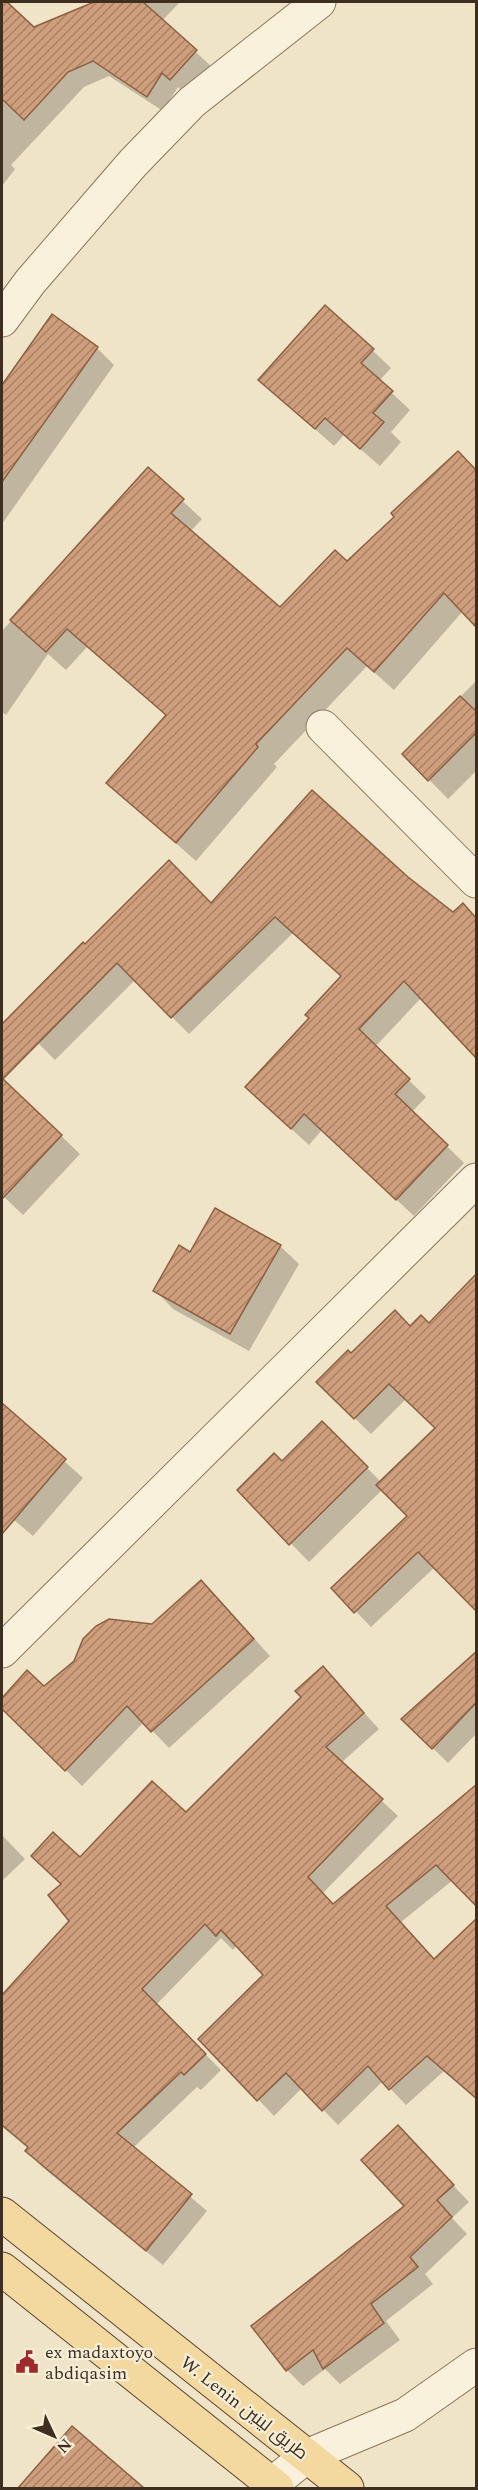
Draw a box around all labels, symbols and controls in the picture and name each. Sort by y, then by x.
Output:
place label: ex madaxtoyo abdiqasim [45,2339,153,2387]
public building icon: ex madaxtoyo abdiqasim [14,2349,40,2375]
street label: W. Lenin طريق لينين [174,2349,314,2467]
north arrow [24,2406,84,2466]
text: N [51,2433,77,2459]

